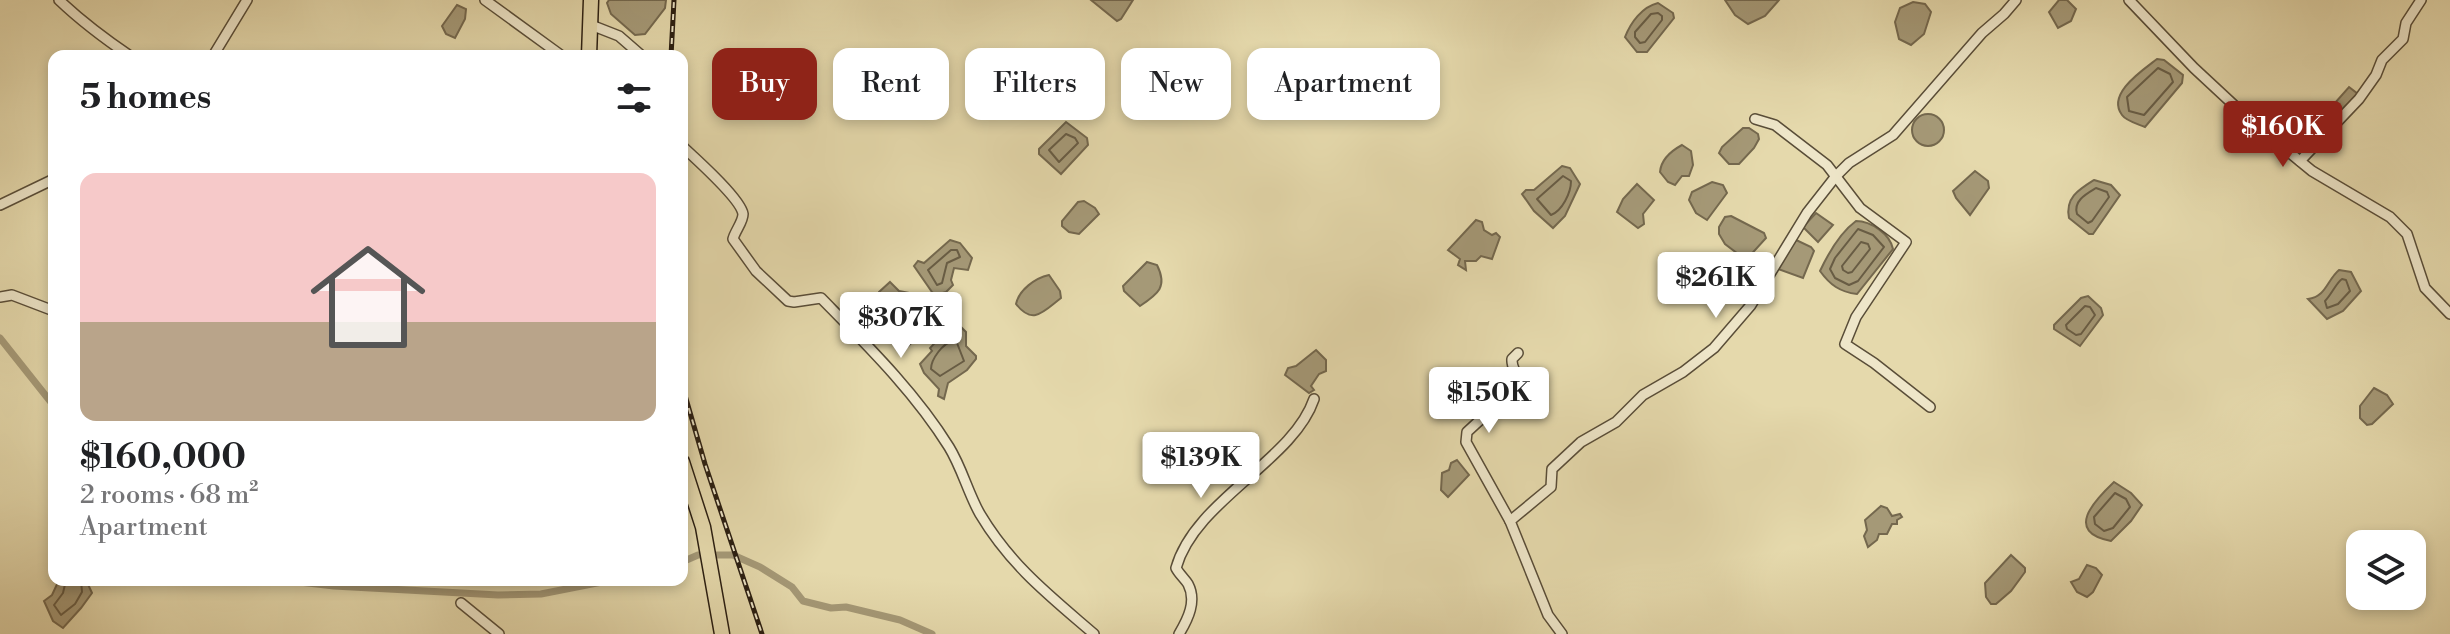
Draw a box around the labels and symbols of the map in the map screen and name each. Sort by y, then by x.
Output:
pin: $160K [2227,101,2339,169]
pin: $261K [1660,252,1772,320]
pin: $307K [845,292,957,360]
pin: $150K [1433,367,1545,435]
pin: $139K [1145,432,1257,500]

